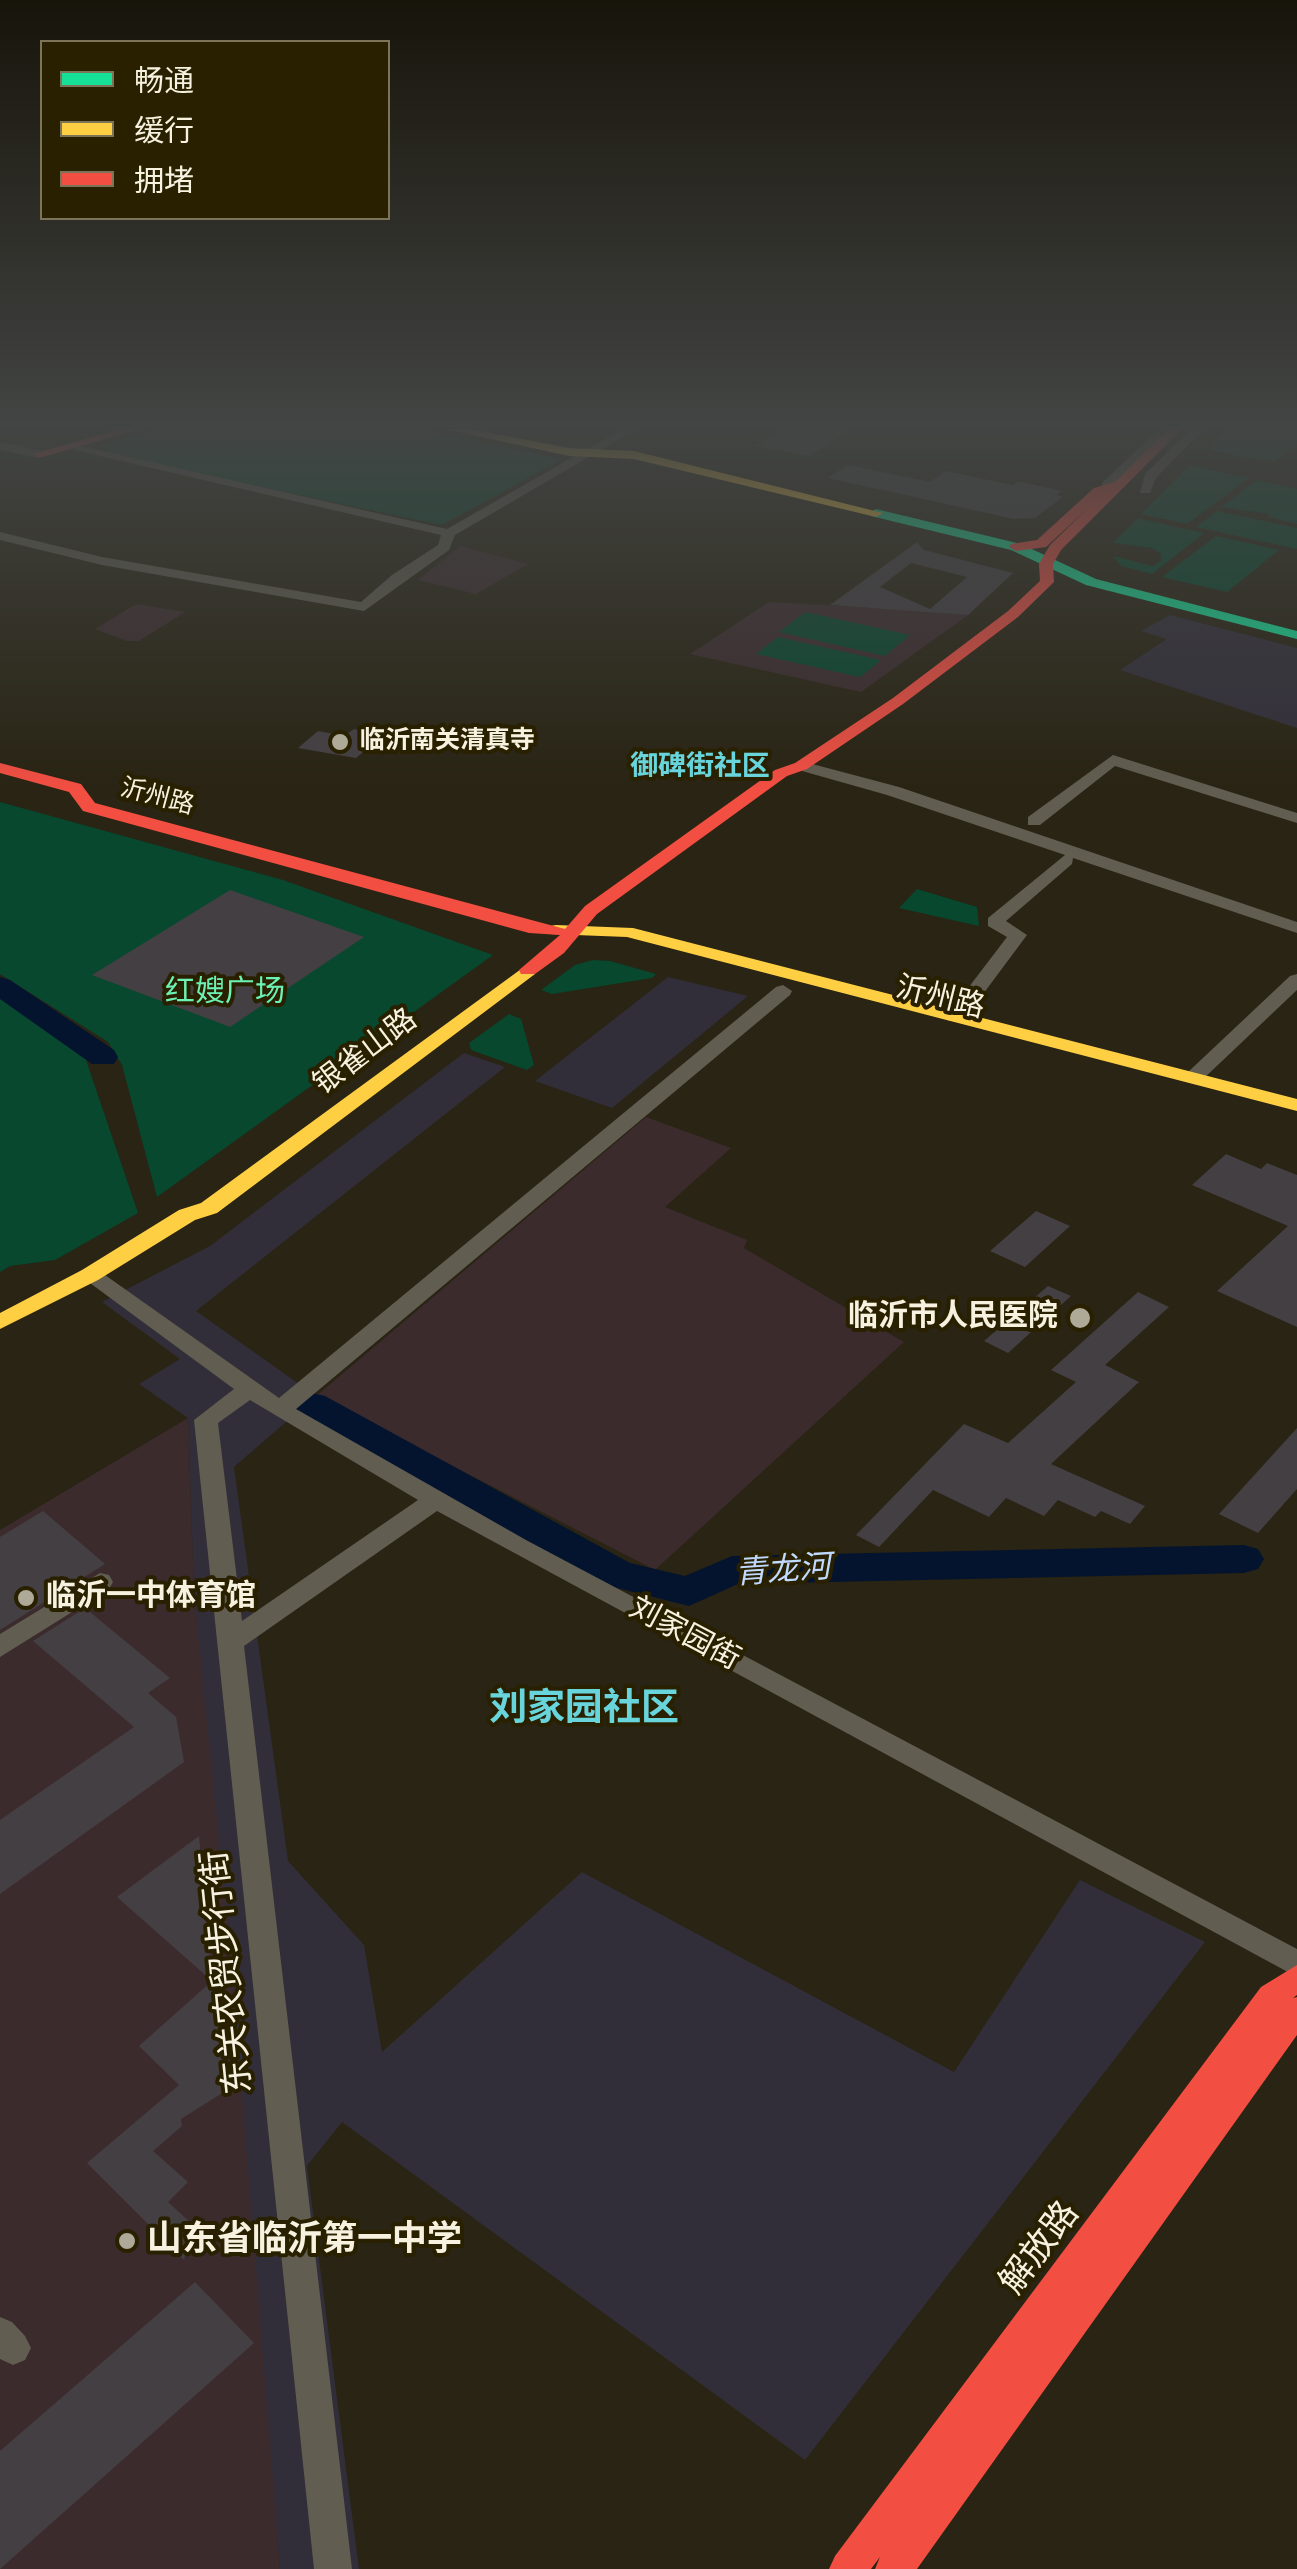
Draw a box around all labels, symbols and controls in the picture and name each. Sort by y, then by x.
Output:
legend [40,40,390,220]
text: 畅通 [134,57,194,103]
text: 缓行 [134,107,194,153]
text: 拥堵 [134,157,194,203]
place label: 临沂南关清真寺 [360,727,535,757]
marker: 临沂南关清真寺 [329,731,351,753]
district label: 御碑街社区 [630,751,770,785]
street label: 沂州路 [117,774,197,822]
street label: 沂州路 [892,971,988,1027]
park label: 红嫂广场 [165,976,285,1012]
street label: 银雀山路 [307,1003,425,1103]
place label: 临沂市人民医院 [848,1300,1058,1336]
marker: 临沂市人民医院 [1067,1305,1093,1331]
water label: 青龙河 [734,1549,832,1595]
place label: 临沂一中体育馆 [46,1580,256,1616]
marker: 临沂一中体育馆 [15,1587,37,1609]
street label: 刘家园街 [623,1591,745,1679]
district label: 刘家园社区 [489,1688,679,1734]
street label: 东关农贸步行街 [195,1848,263,2096]
street label: 解放路 [993,2194,1089,2304]
place label: 山东省临沂第一中学 [147,2220,462,2262]
marker: 山东省临沂第一中学 [116,2230,138,2252]

